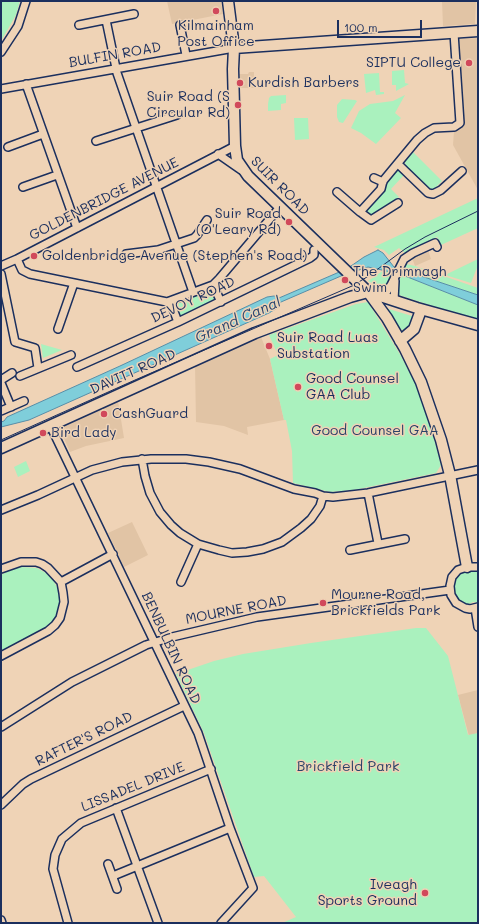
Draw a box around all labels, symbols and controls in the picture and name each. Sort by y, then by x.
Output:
marker: Kilmainham Post Office [211,6,221,16]
scale bar [339,12,424,38]
place label: Kilmainham Post Office [177,18,255,50]
text: 100 m [344,19,378,35]
street label: BULFIN ROAD [67,39,163,71]
place label: SIPTU College [366,55,461,71]
marker: SIPTU College [464,58,474,68]
place label: Kurdish Barbers [248,75,359,91]
marker: Kurdish Barbers [235,78,245,88]
place label: Suir Road (S Circular Rd) [146,89,230,122]
marker: Suir Road (S Circular Rd) [233,100,243,110]
street label: SUIR ROAD [247,153,313,219]
street label: GOLDENBRIDGE AVENUE [27,154,181,244]
place label: Suir Road (O'Leary Rd) [196,206,281,238]
marker: Suir Road (O'Leary Rd) [284,217,294,227]
place label: Goldenbridge Avenue (Stephen's Road) [42,248,307,264]
marker: Goldenbridge Avenue (Stephen's Road) [29,251,39,261]
place label: The Drimnagh Swim [353,264,446,296]
street label: DEVOY ROAD [148,273,238,327]
marker: The Drimnagh Swim [340,275,350,285]
water label: Grand Canal [192,293,284,347]
place label: Suir Road Luas Substation [277,330,378,362]
marker: Suir Road Luas Substation [264,341,274,351]
street label: DAVITT ROAD [88,346,178,398]
place label: Good Counsel GAA Club [306,371,399,404]
marker: Good Counsel GAA Club [293,382,303,392]
place label: CashGuard [112,406,188,422]
marker: CashGuard [99,409,109,419]
park label: Good Counsel GAA [311,423,439,439]
place label: Bird Lady [51,425,117,441]
marker: Bird Lady [38,428,48,438]
place label: Mourne Road, Brickfields Park [331,587,440,620]
street label: BENBULBIN ROAD [138,589,204,707]
street label: MOURNE ROAD [184,592,288,628]
marker: Mourne Road, Brickfields Park [318,598,328,608]
street label: RAFTER'S ROAD [33,708,135,770]
street label: LISSADEL DRIVE [79,759,187,815]
park label: Brickfield Park [297,759,399,775]
place label: Iveagh Sports Ground [318,877,417,910]
marker: Iveagh Sports Ground [420,888,430,898]

